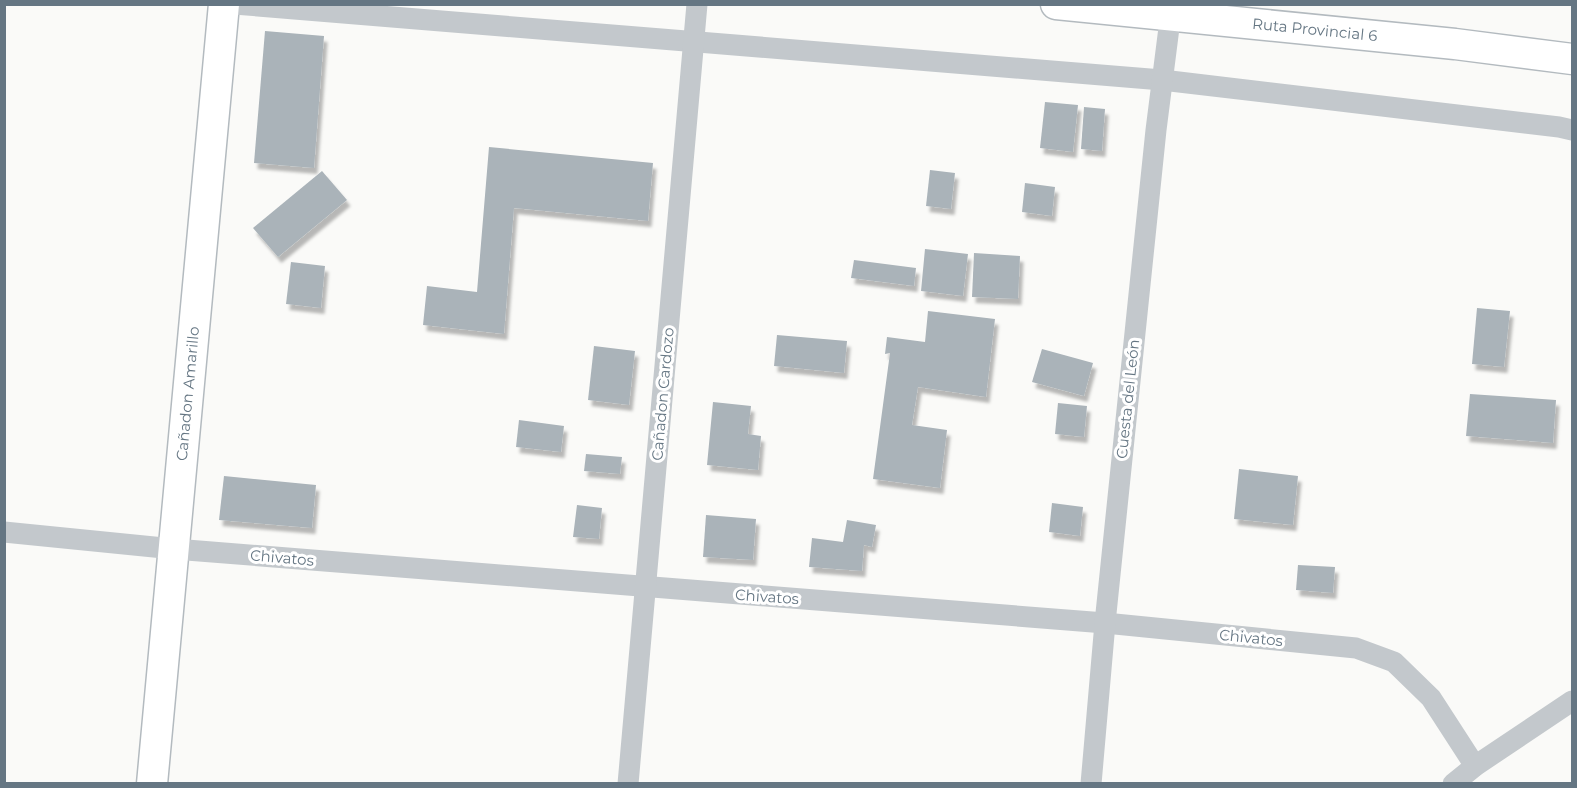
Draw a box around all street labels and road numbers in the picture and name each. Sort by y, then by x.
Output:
street label: Ruta Provincial 6 [1251,14,1378,45]
street label: Cañadon Amarillo [172,326,203,462]
street label: Cañadon Cardozo [647,327,678,461]
street label: Cuesta del León [1112,338,1143,460]
street label: Chivatos [249,545,315,570]
street label: Chivatos [734,585,800,608]
street label: Chivatos [1218,625,1284,650]

